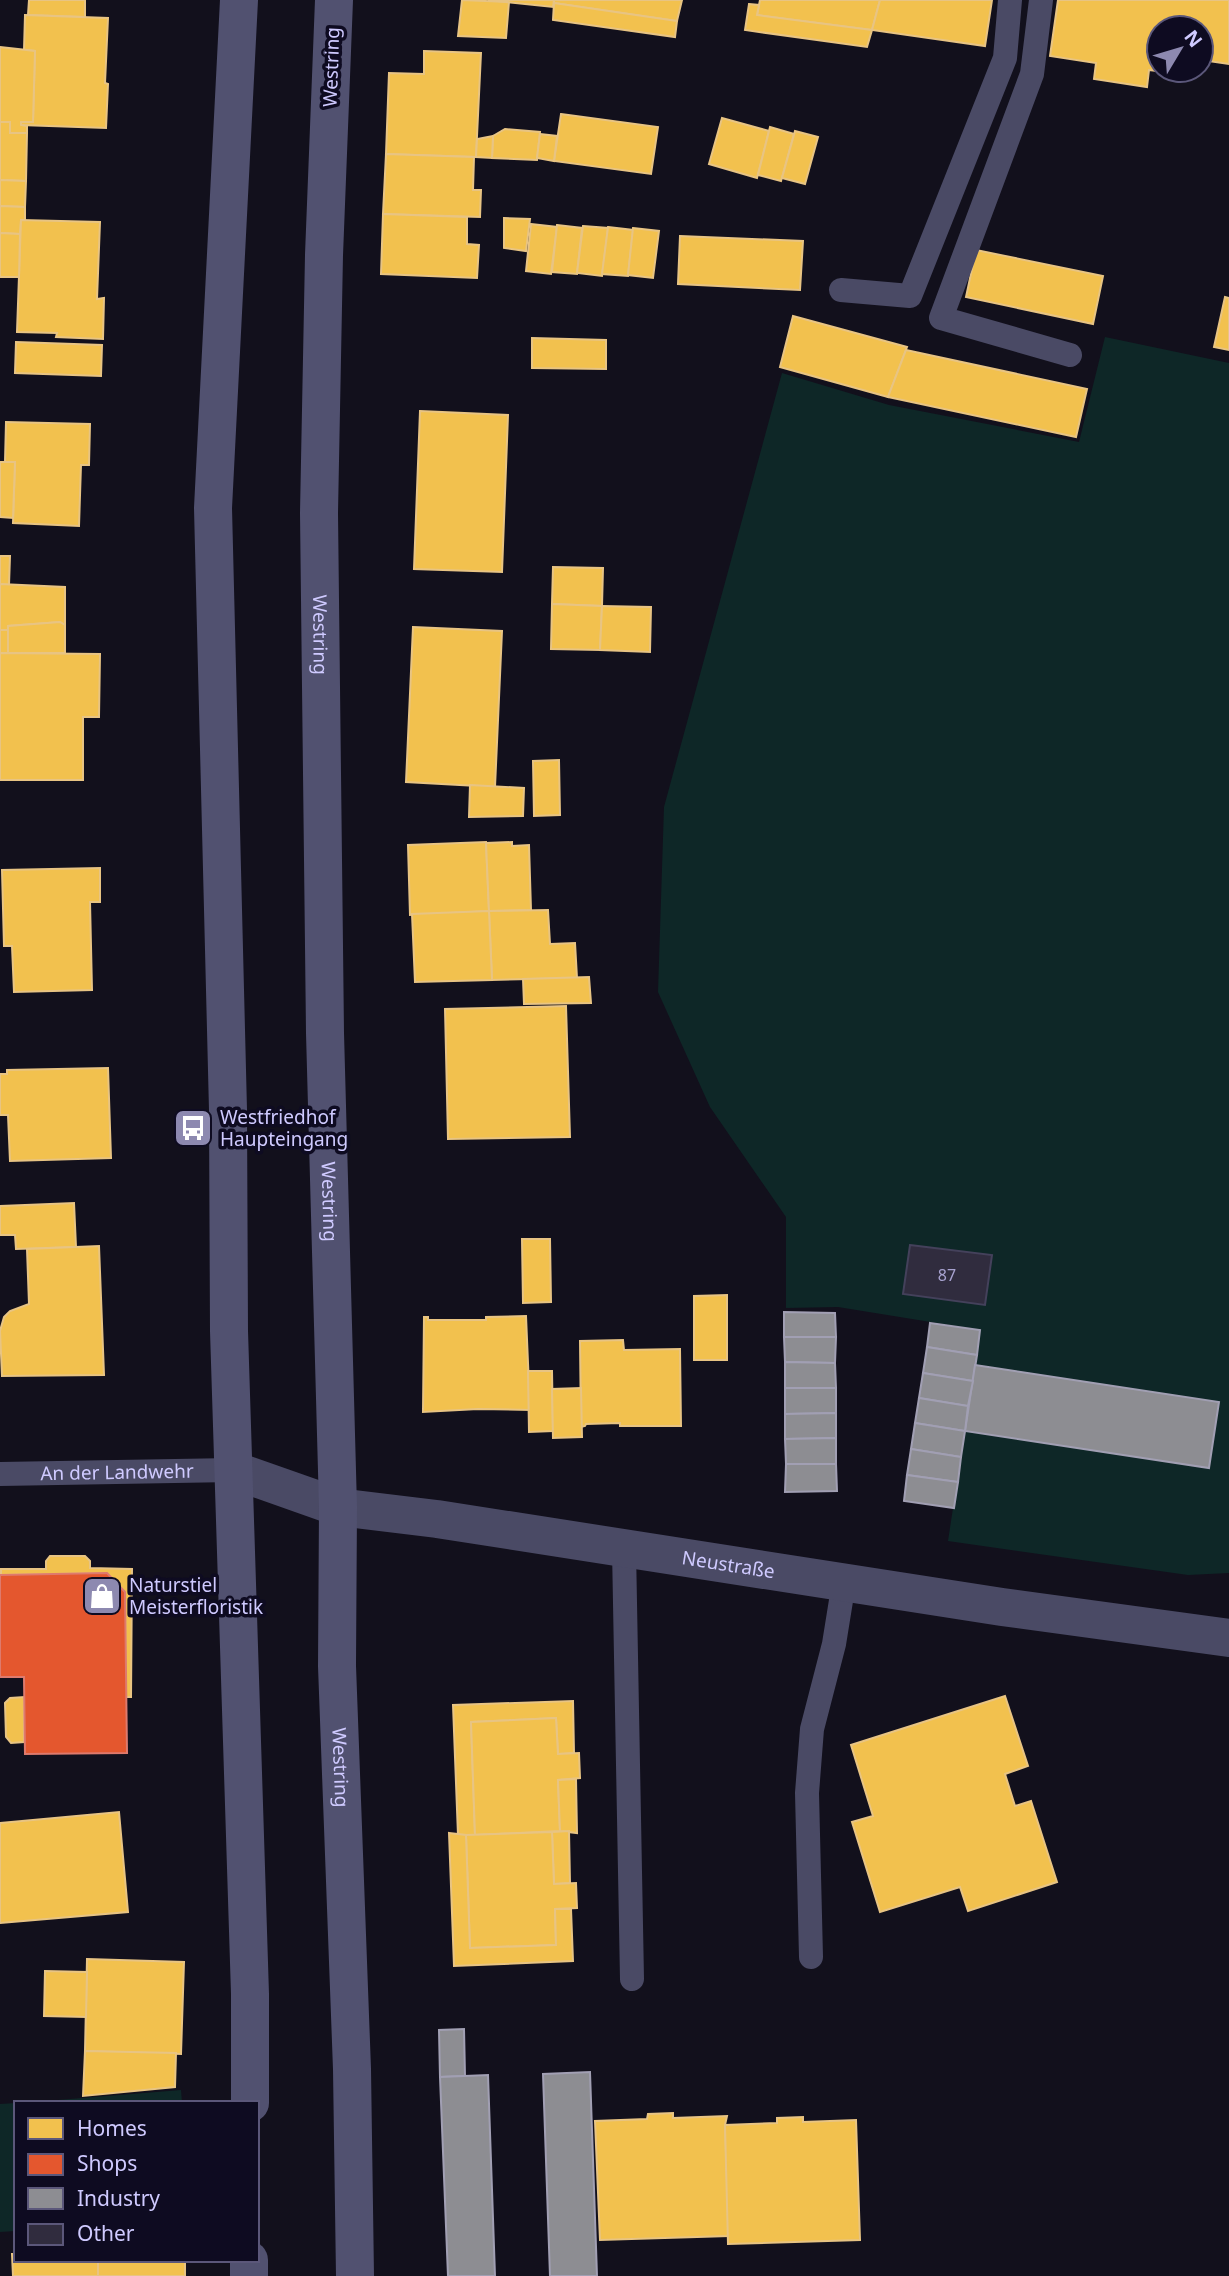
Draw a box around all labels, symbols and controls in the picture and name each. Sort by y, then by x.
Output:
north arrow [1145,14,1215,84]
text: N [1178,24,1208,53]
street label: Westring [317,26,345,108]
street label: Westring [307,595,334,675]
place label: Westfriedhof Haupteingang [220,1104,348,1152]
bus stop icon: Westfriedhof Haupteingang [172,1107,214,1149]
street label: Westring [316,1161,344,1242]
house number: 87 [938,1264,956,1286]
street label: An der Landwehr [40,1458,194,1486]
street label: Neustraße [680,1544,777,1584]
place label: Naturstiel Meisterfloristik [129,1572,263,1620]
shop icon: Naturstiel Meisterfloristik [81,1575,123,1617]
street label: Westring [326,1727,355,1808]
legend [14,2101,259,2262]
text: Homes [77,2114,147,2142]
text: Shops [77,2149,137,2177]
text: Industry [77,2184,160,2212]
text: Other [77,2219,135,2247]

